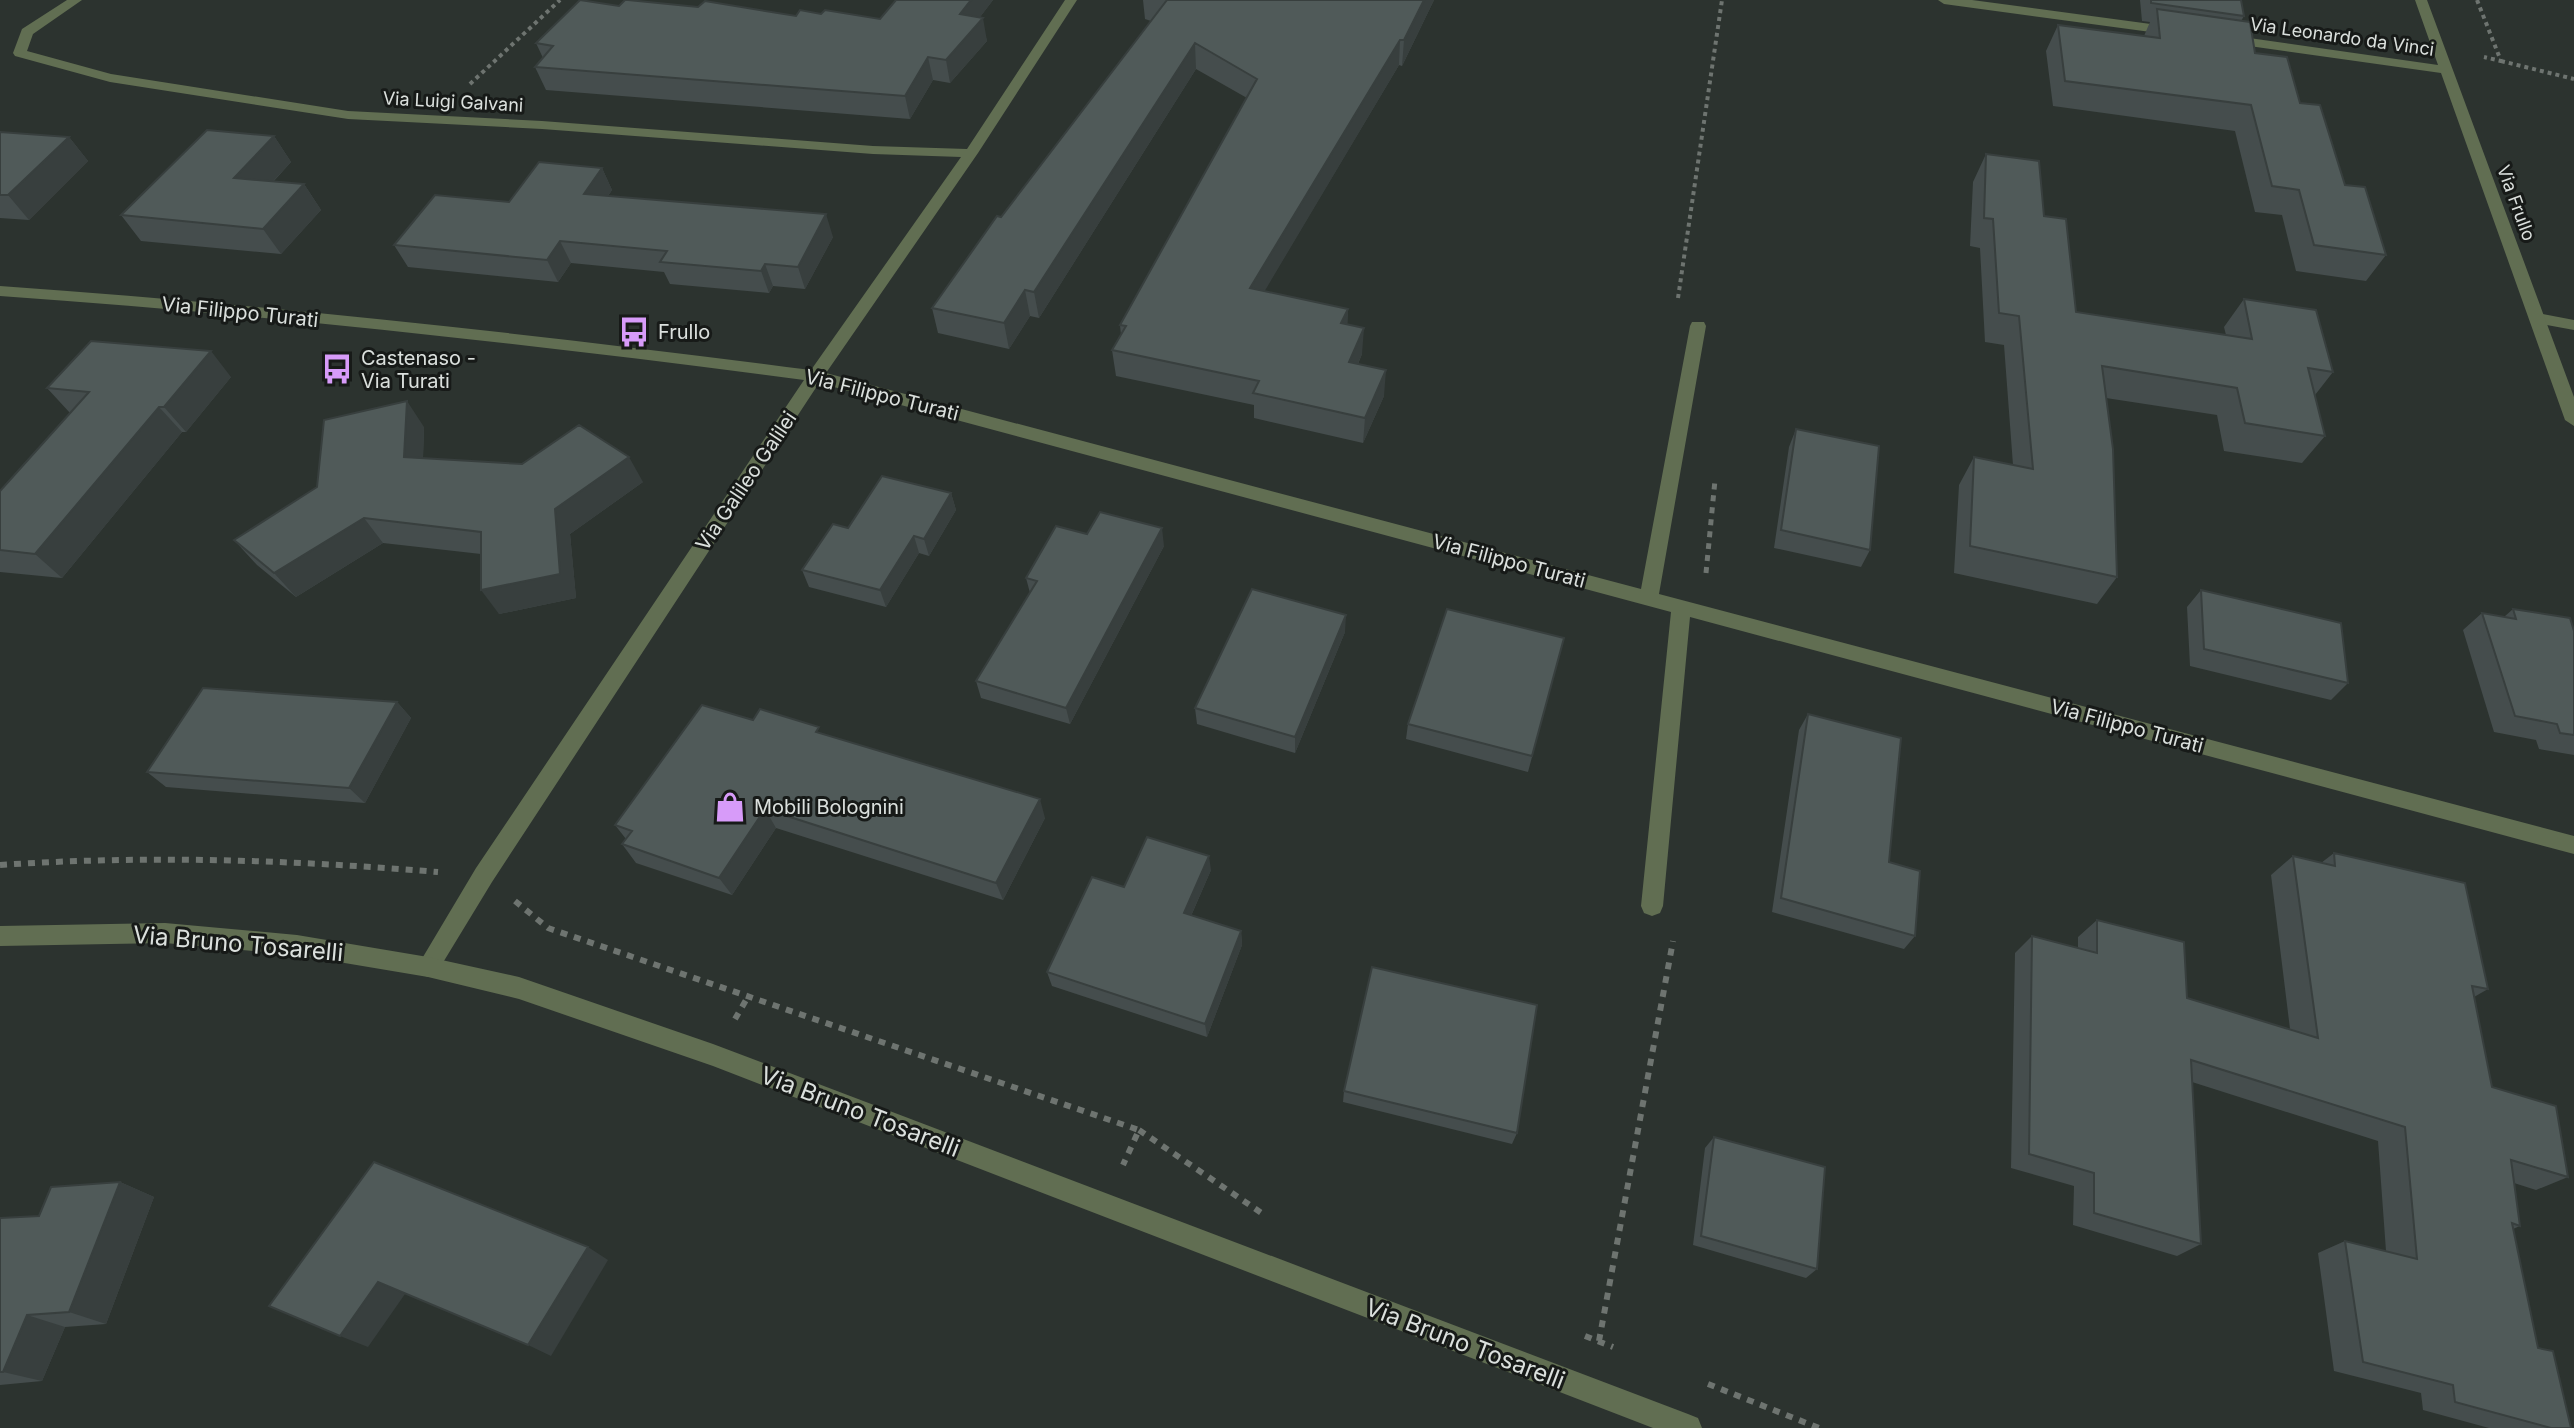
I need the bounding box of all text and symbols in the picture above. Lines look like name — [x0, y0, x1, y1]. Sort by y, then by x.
street label: Via Leonardo da Vinci — [2249, 13, 2436, 60]
street label: Via Luigi Galvani — [382, 87, 524, 116]
street label: Via Frullo — [2493, 162, 2540, 244]
street label: Via Filippo Turati — [160, 292, 320, 332]
bus stop icon: Frullo — [617, 315, 651, 349]
place label: Frullo — [658, 320, 710, 344]
place label: Castenaso - Via Turati — [361, 346, 476, 393]
bus stop icon: Castenaso - Via Turati — [320, 352, 354, 386]
street label: Via Filippo Turati — [803, 364, 961, 426]
street label: Via Galileo Galilei — [691, 407, 801, 555]
street label: Via Filippo Turati — [1430, 529, 1588, 593]
street label: Via Filippo Turati — [2048, 694, 2206, 758]
shop icon: Mobili Bolognini — [713, 790, 747, 824]
place label: Mobili Bolognini — [754, 795, 904, 819]
street label: Via Bruno Tosarelli — [132, 920, 344, 967]
street label: Via Bruno Tosarelli — [756, 1060, 964, 1163]
street label: Via Bruno Tosarelli — [1361, 1292, 1569, 1395]

